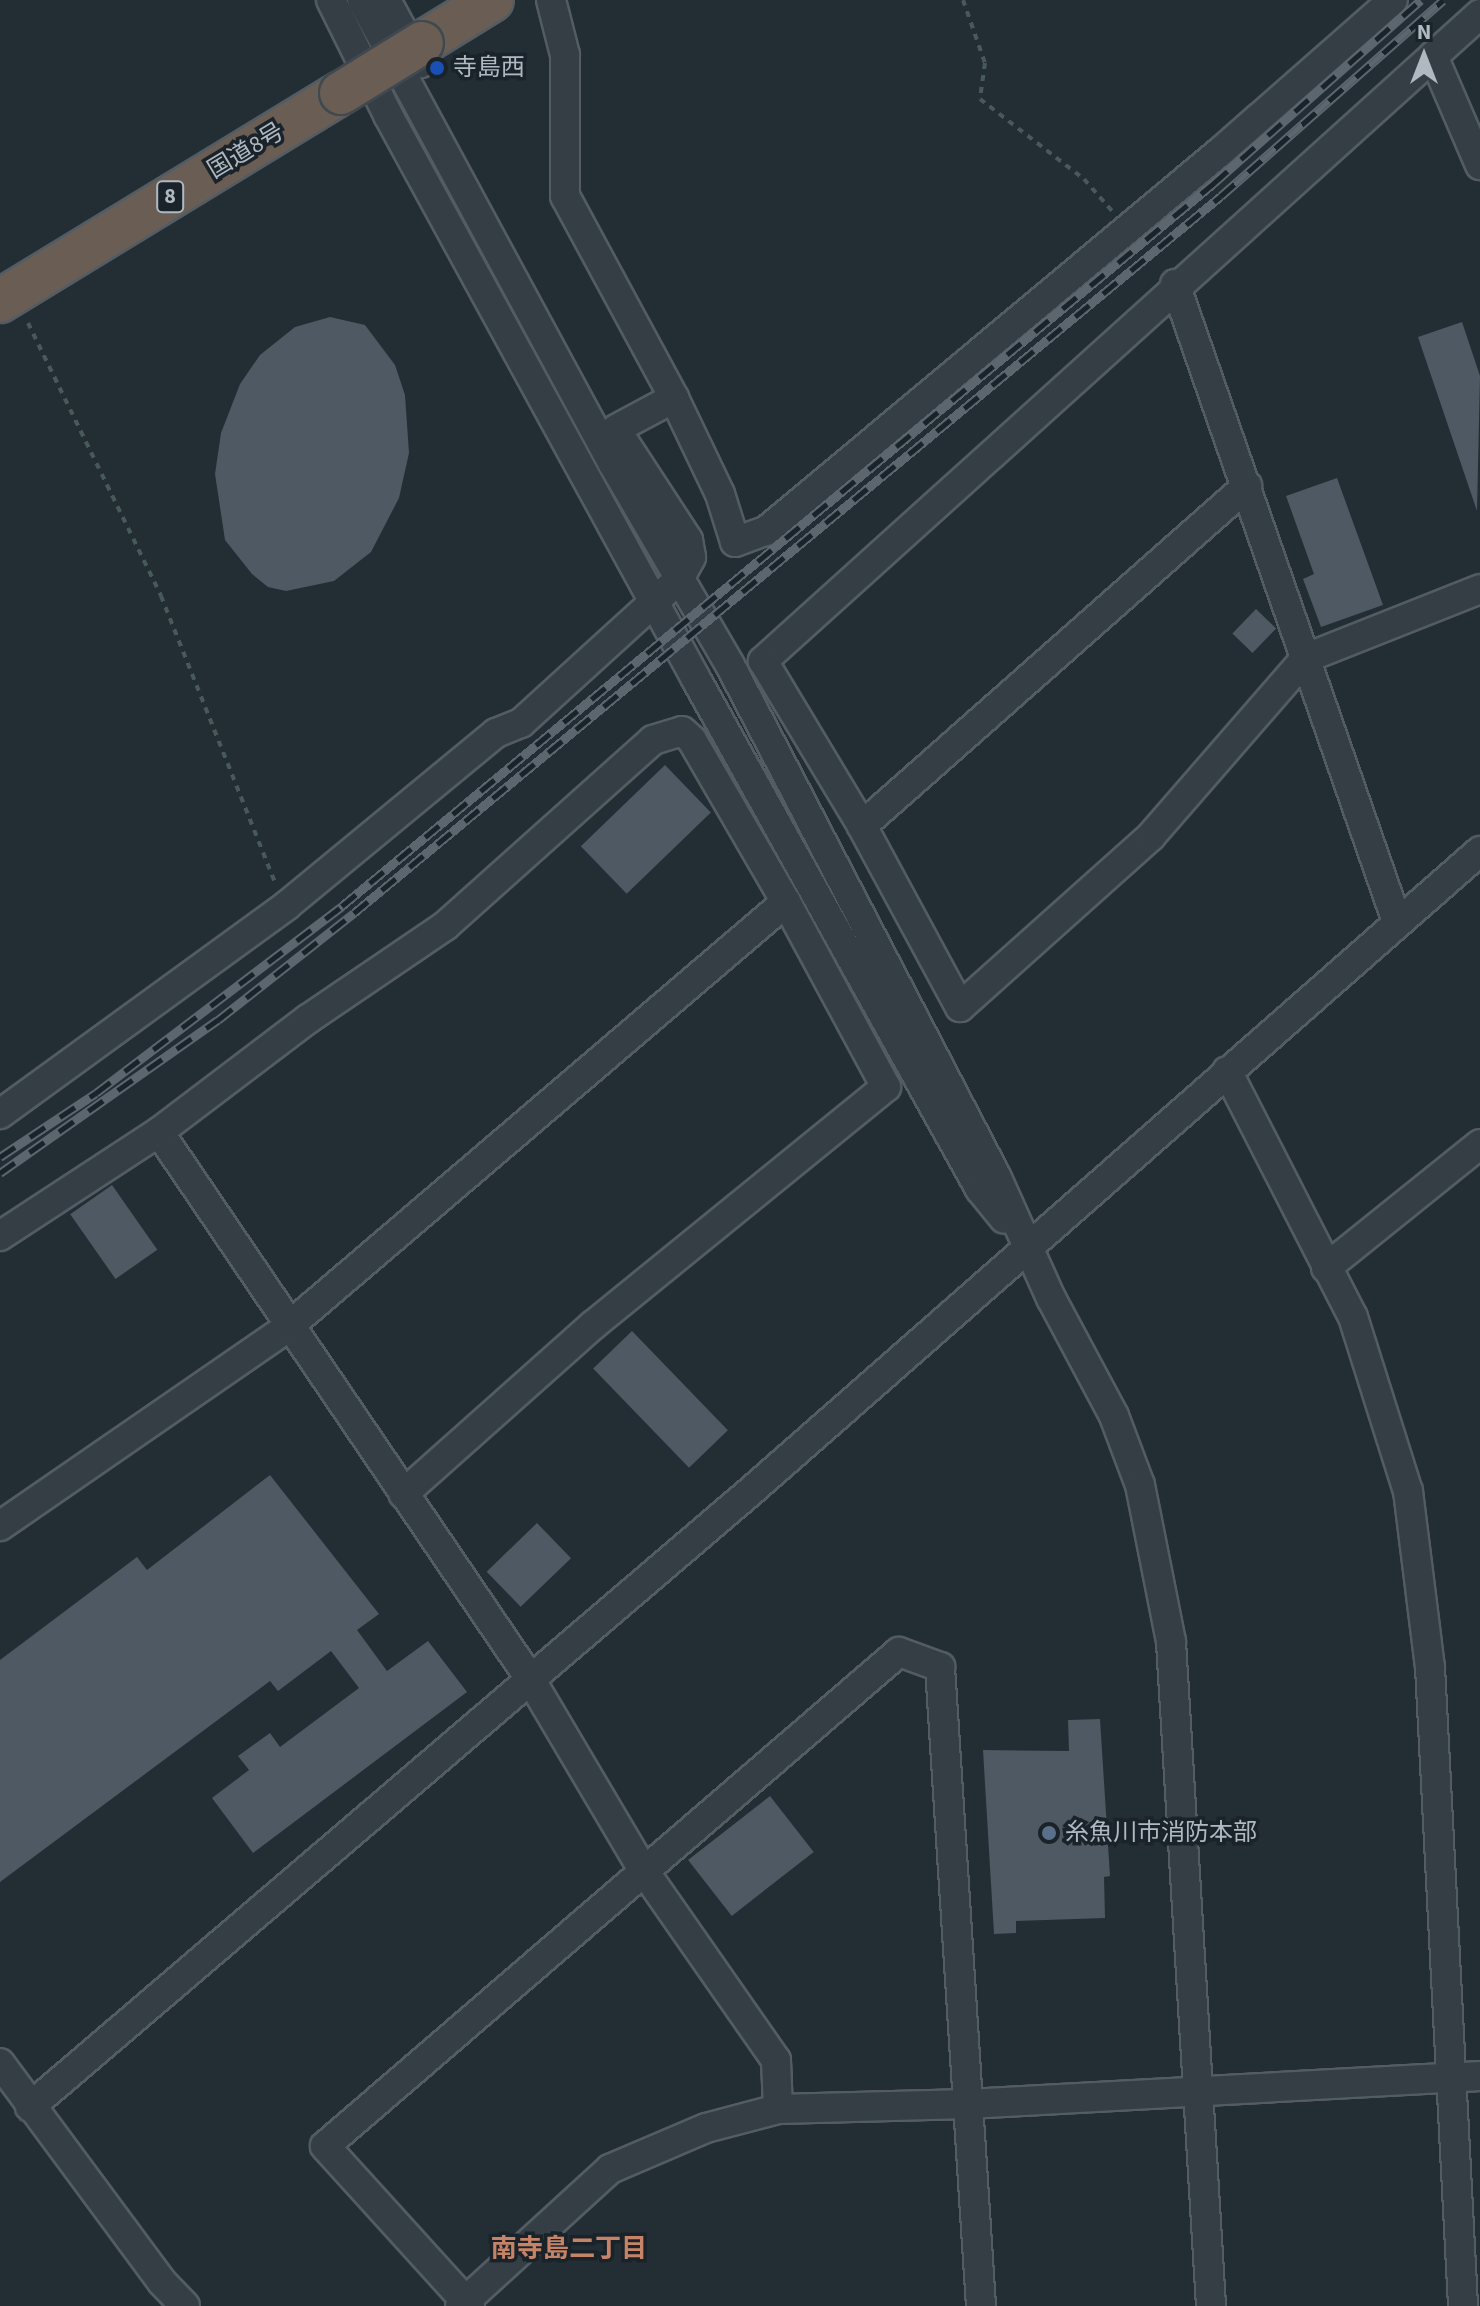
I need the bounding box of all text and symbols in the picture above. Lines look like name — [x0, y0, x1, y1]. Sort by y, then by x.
north arrow — [1384, 16, 1464, 96]
text: N — [1417, 16, 1431, 48]
place label: 寺島西 — [453, 54, 525, 82]
marker: 寺島西 — [428, 59, 446, 77]
street label: 国道8号 — [203, 117, 289, 185]
road number: 8 — [156, 179, 184, 215]
place label: 糸魚川市消防本部 — [1065, 1819, 1257, 1847]
marker: 糸魚川市消防本部 — [1040, 1824, 1058, 1842]
district label: 南寺島二丁目 — [491, 2233, 647, 2265]

